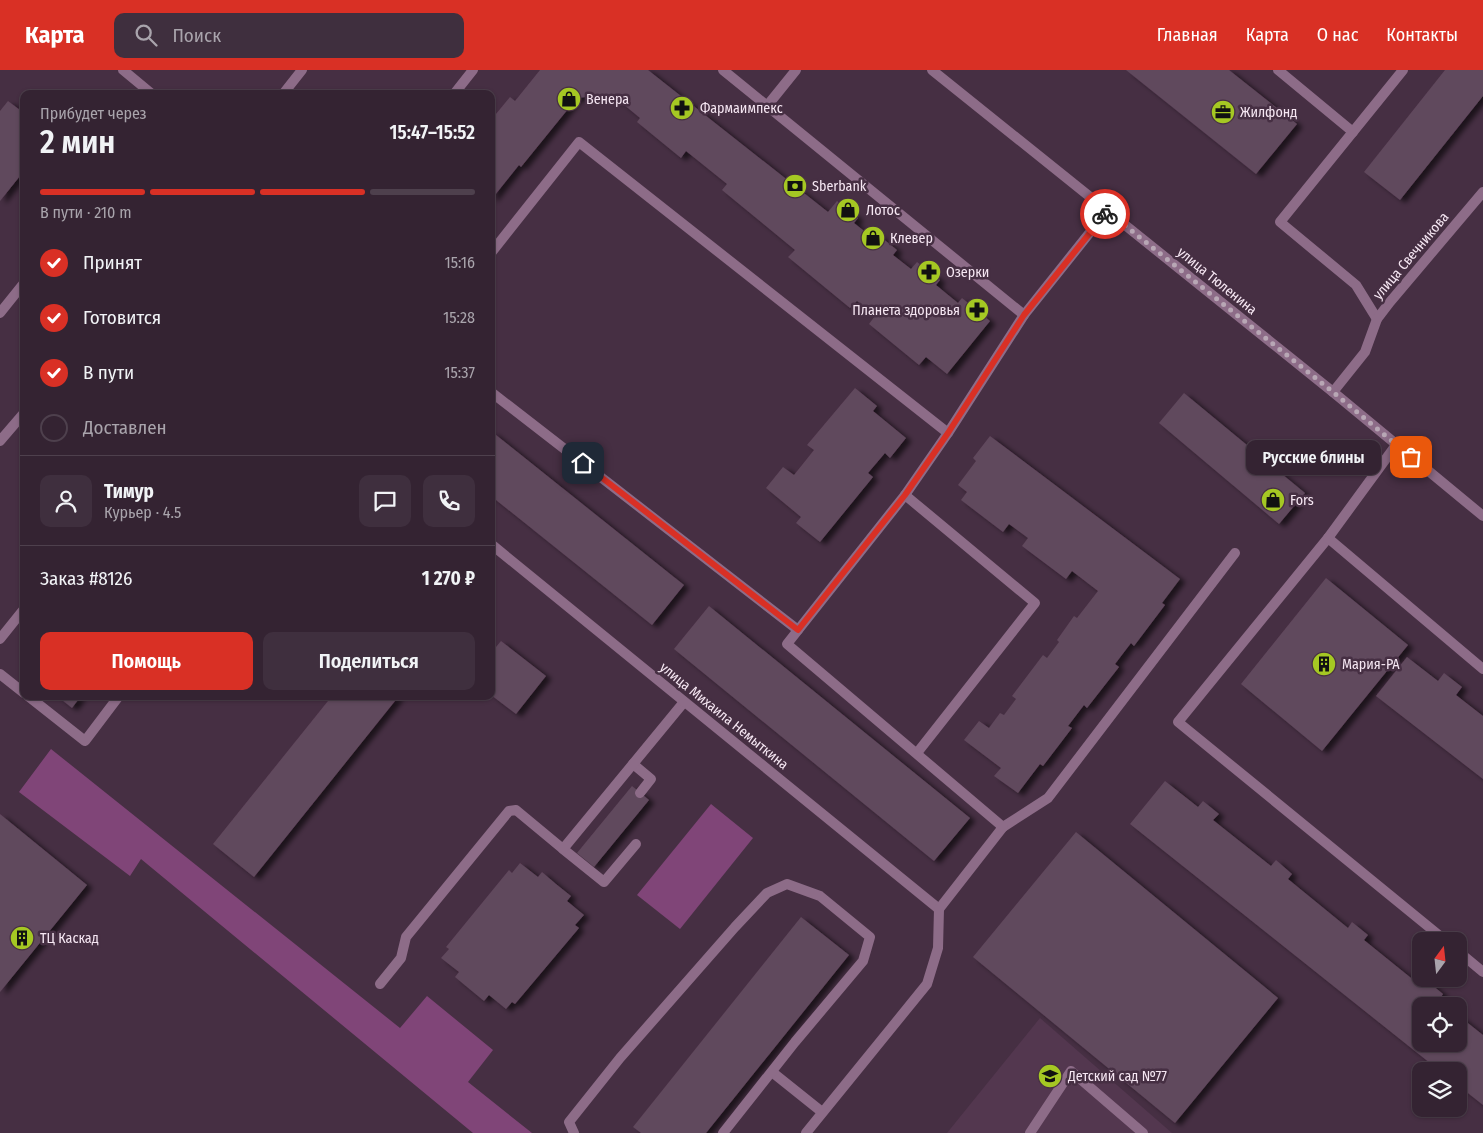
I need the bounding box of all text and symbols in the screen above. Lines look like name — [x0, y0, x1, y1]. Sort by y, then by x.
search box — [114, 13, 464, 58]
text: Карта — [25, 21, 84, 49]
icon: search — [132, 21, 160, 49]
text: Поиск — [172, 24, 221, 47]
text: Главная — [1157, 24, 1218, 46]
text: Карта — [1246, 24, 1289, 46]
text: О нас — [1317, 24, 1358, 46]
text: Контакты — [1386, 24, 1458, 46]
shop icon: Венера — [556, 86, 582, 112]
place label: Венера — [586, 91, 629, 108]
pharmacy icon: Фармаимпекс — [669, 95, 695, 121]
office icon: Жилфонд — [1210, 99, 1236, 125]
place label: Фармаимпекс — [700, 100, 783, 117]
text: Прибудет через — [40, 104, 147, 123]
place label: Жилфонд — [1240, 104, 1297, 121]
text: 15:47–15:52 — [390, 121, 475, 144]
text: 2 мин — [40, 123, 115, 161]
bank icon: Sberbank — [782, 173, 808, 199]
place label: Sberbank — [812, 178, 867, 195]
courier — [1080, 189, 1130, 239]
shop icon: Лотос — [835, 197, 861, 223]
icon: bike — [1091, 200, 1119, 228]
place label: Лотос — [866, 202, 900, 219]
text: В пути · 210 m — [40, 203, 131, 222]
street label: улица Свечникова — [1370, 209, 1453, 303]
shop icon: Клевер — [860, 225, 886, 251]
place label: Клевер — [890, 230, 933, 247]
street label: улица Тюленина — [1174, 244, 1260, 318]
icon: check — [40, 249, 68, 277]
text: Принят — [83, 251, 142, 274]
text: 15:16 — [445, 253, 475, 272]
pharmacy icon: Озерки — [916, 259, 942, 285]
place label: Озерки — [946, 264, 989, 281]
pharmacy icon: Планета здоровья — [964, 297, 990, 323]
place label: Планета здоровья — [852, 302, 960, 319]
icon: check — [40, 304, 68, 332]
text: Готовится — [83, 306, 161, 329]
text: 15:28 — [443, 308, 475, 327]
icon: check — [40, 359, 68, 387]
text: В пути — [83, 361, 134, 384]
text: 15:37 — [444, 363, 475, 382]
text: Доставлен — [83, 416, 167, 439]
pin — [1390, 436, 1432, 478]
callout: Русские блины — [1246, 440, 1381, 474]
pin — [562, 442, 604, 484]
icon: bag — [1397, 443, 1425, 471]
text: Русские блины — [1262, 448, 1365, 467]
icon: home — [569, 449, 597, 477]
button: person — [40, 475, 92, 527]
button: chat — [359, 475, 411, 527]
button: phone — [423, 475, 475, 527]
text: Тимур — [104, 480, 154, 503]
shop icon: Fors — [1260, 487, 1286, 513]
place label: Fors — [1290, 492, 1314, 509]
text: Курьер · 4.5 — [104, 503, 181, 522]
text: Заказ #8126 — [40, 567, 132, 590]
text: 1 270 ₽ — [422, 567, 475, 590]
button: Помощь — [40, 632, 253, 690]
button: Поделиться — [263, 632, 475, 690]
building icon: Мария-РА — [1311, 651, 1337, 677]
place label: Мария-РА — [1342, 656, 1400, 673]
street label: улица Михаила Немыткина — [656, 659, 792, 773]
building icon: ТЦ Каскад — [9, 925, 35, 951]
place label: ТЦ Каскад — [40, 930, 99, 947]
north arrow — [1412, 932, 1468, 988]
map controls — [1412, 932, 1467, 1117]
button: locate — [1412, 997, 1467, 1052]
button: layers — [1412, 1062, 1467, 1117]
school or university icon: Детский сад №77 — [1037, 1063, 1063, 1089]
place label: Детский сад №77 — [1067, 1068, 1167, 1085]

